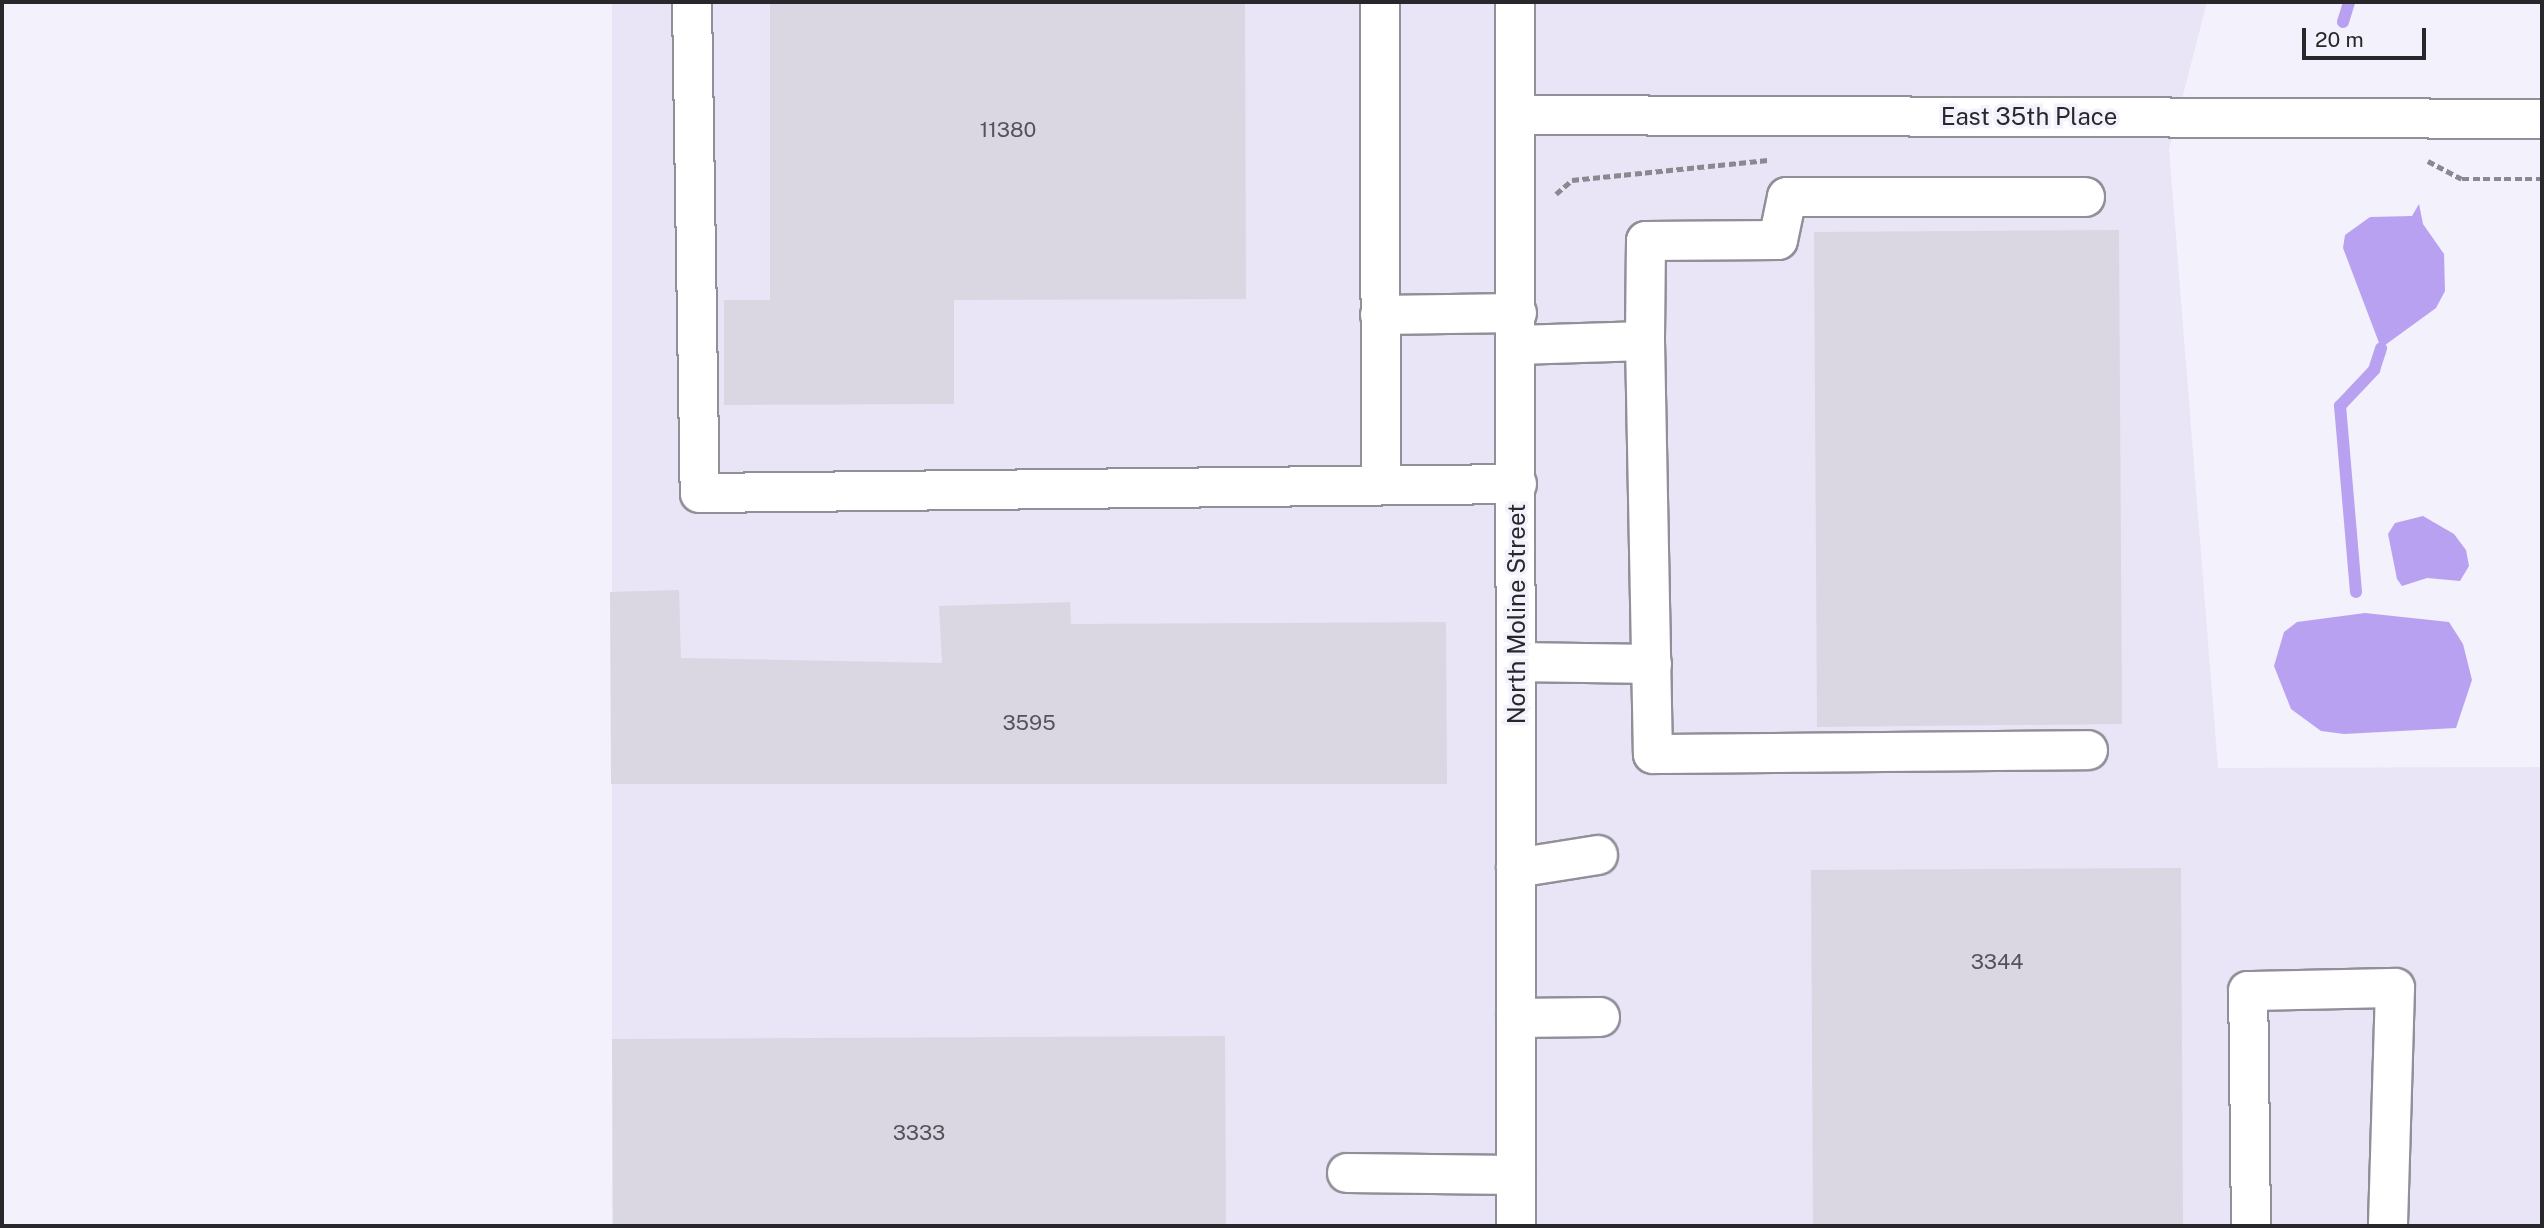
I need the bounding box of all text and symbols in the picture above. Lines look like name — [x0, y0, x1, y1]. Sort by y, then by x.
scale bar — [2306, 14, 2430, 58]
text: 20 m — [2315, 27, 2364, 52]
street label: East 35th Place — [1941, 103, 2117, 131]
house number: 11380 — [980, 117, 1036, 143]
street label: North Moline Street — [1503, 504, 1531, 724]
house number: 3595 — [1002, 710, 1056, 736]
house number: 3344 — [1971, 949, 2023, 975]
house number: 3333 — [893, 1120, 945, 1146]

